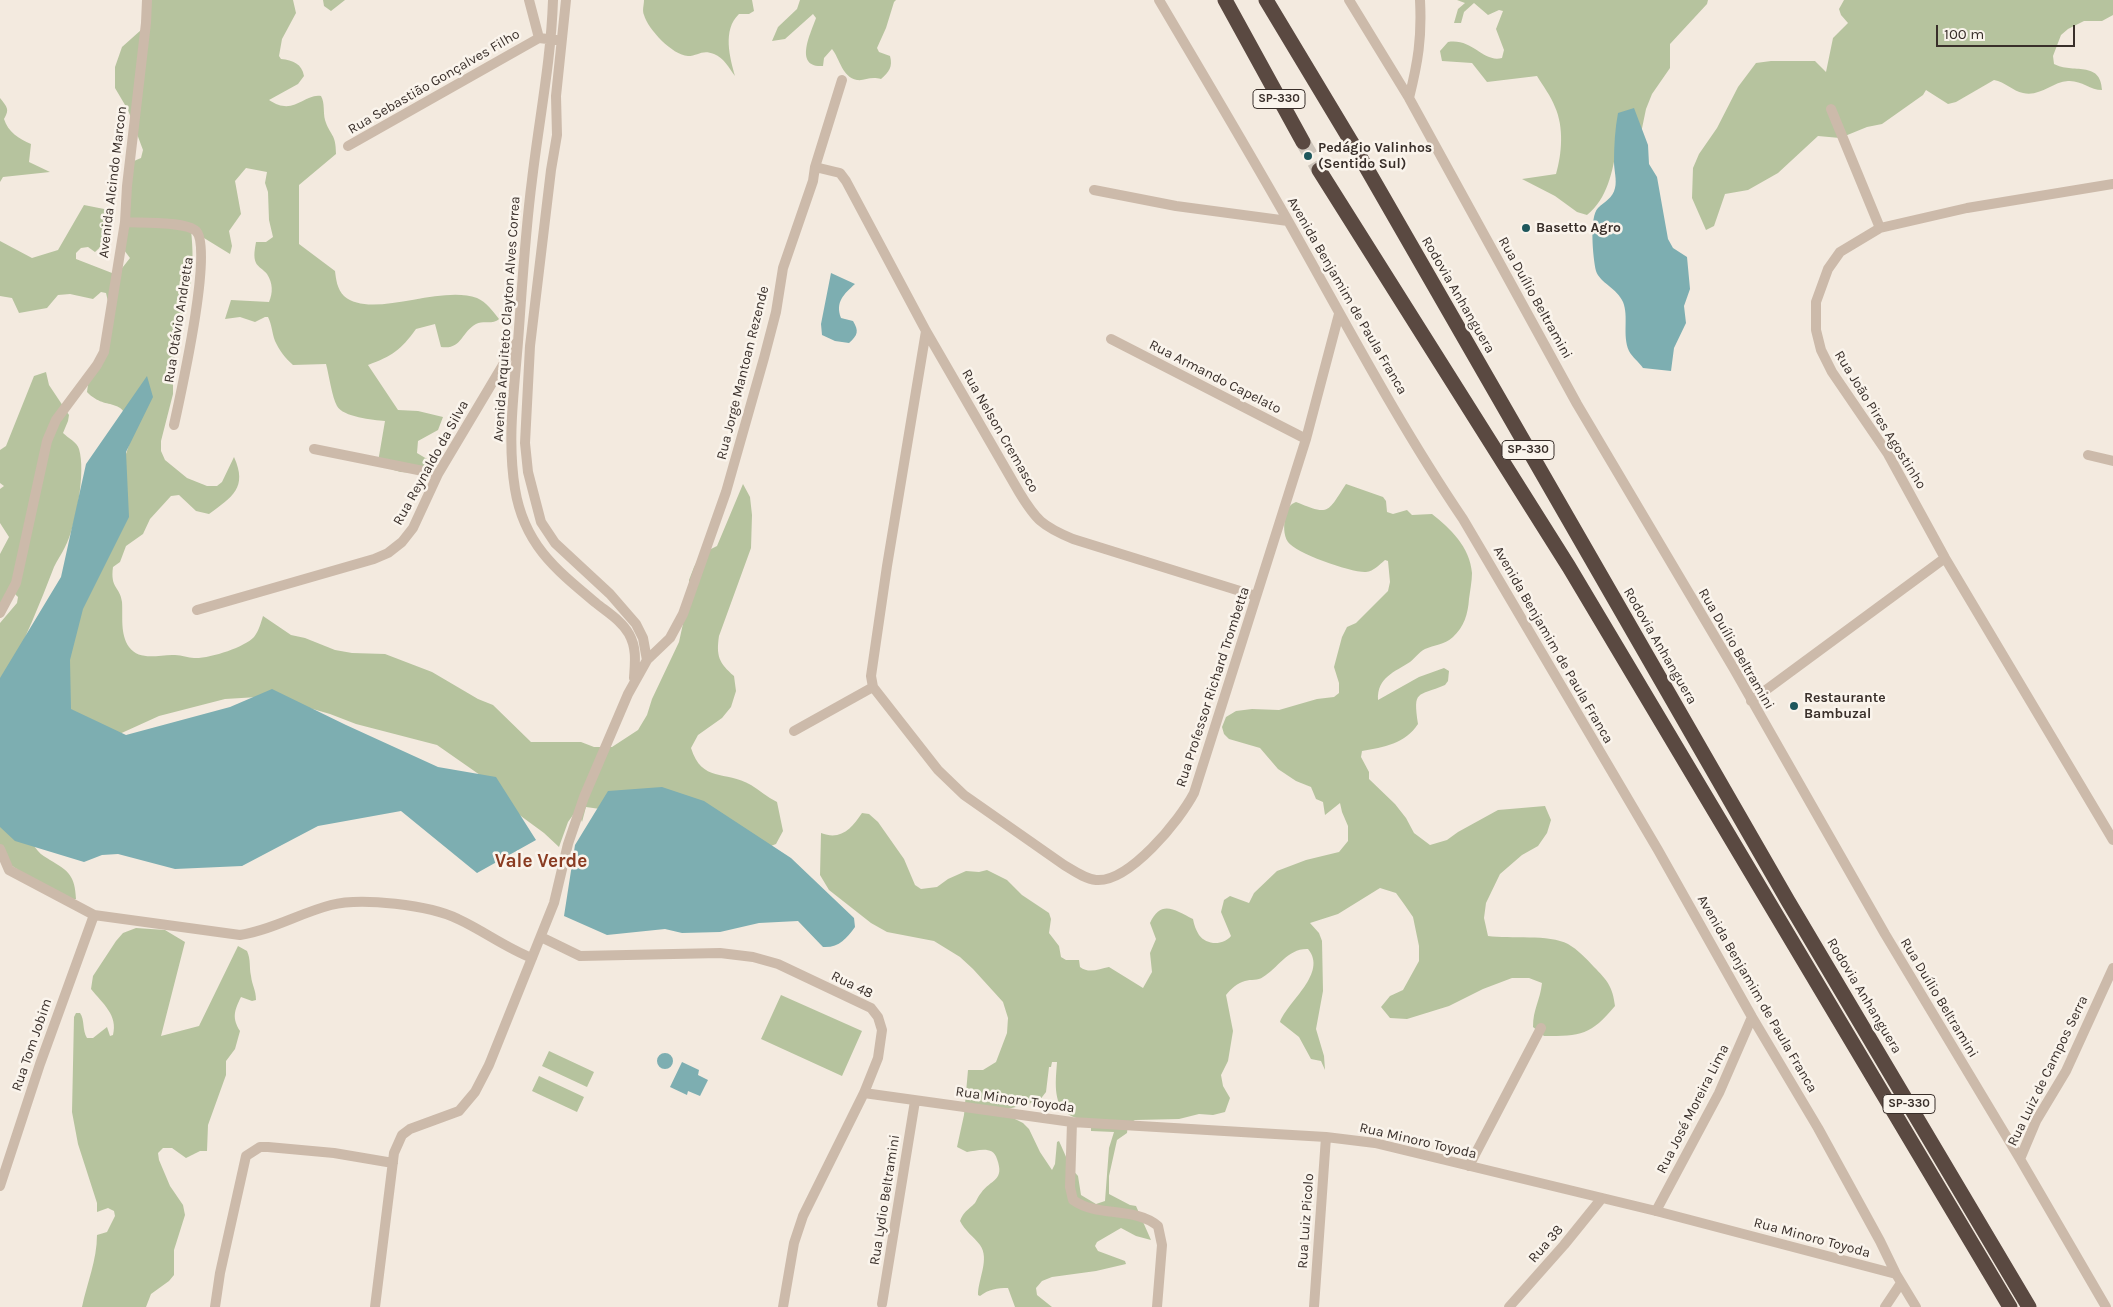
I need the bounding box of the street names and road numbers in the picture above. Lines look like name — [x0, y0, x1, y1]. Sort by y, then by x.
street label: Rua Sebastião Gonçalves Filho — [345, 26, 523, 138]
road number: SP-330 — [1253, 90, 1305, 108]
street label: Avenida Alcindo Marcon — [95, 105, 131, 259]
street label: Avenida Benjamim de Paula Franca — [1283, 194, 1411, 398]
street label: Avenida Arquiteto Clayton Alves Correa — [490, 196, 524, 442]
street label: Rodovia Anhanguera — [1418, 234, 1498, 356]
street label: Rua Duílio Beltramini — [1494, 234, 1576, 362]
street label: Rua Otávio Andretta — [161, 256, 197, 384]
street label: Rua Jorge Mantoan Rezende — [713, 284, 773, 462]
street label: Rua Armando Capelato — [1146, 336, 1284, 418]
street label: Rua João Pires Agostinho — [1831, 348, 1929, 492]
street label: Rua Nelson Cremasco — [958, 366, 1042, 496]
street label: Rua Reynaldo da Silva — [390, 398, 472, 528]
road number: SP-330 — [1502, 440, 1554, 460]
street label: Avenida Benjamim de Paula Franca — [1489, 543, 1617, 747]
street label: Rua Professor Richard Trombetta — [1173, 585, 1253, 789]
street label: Rodovia Anhanguera — [1620, 585, 1700, 707]
street label: Rua Duílio Beltramini — [1695, 586, 1777, 712]
street label: Avenida Benjamim de Paula Franca — [1693, 892, 1821, 1096]
street label: Rodovia Anhanguera — [1823, 935, 1905, 1057]
street label: Rua Duílio Beltramini — [1897, 935, 1981, 1061]
street label: Rua 48 — [828, 968, 876, 1002]
street label: Rua Luiz de Campos Serra — [2004, 993, 2092, 1149]
street label: Rua Tom Jobim — [8, 996, 56, 1094]
street label: Rua José Moreira Lima — [1653, 1042, 1733, 1176]
street label: Rua Minoro Toyoda — [954, 1083, 1076, 1117]
road number: SP-330 — [1883, 1094, 1935, 1114]
street label: Rua Minoro Toyoda — [1358, 1119, 1478, 1163]
street label: Rua Lydio Beltramini — [866, 1134, 904, 1266]
street label: Rua Luiz Picolo — [1294, 1173, 1318, 1269]
street label: Rua Minoro Toyoda — [1752, 1214, 1872, 1262]
street label: Rua 38 — [1525, 1222, 1567, 1266]

